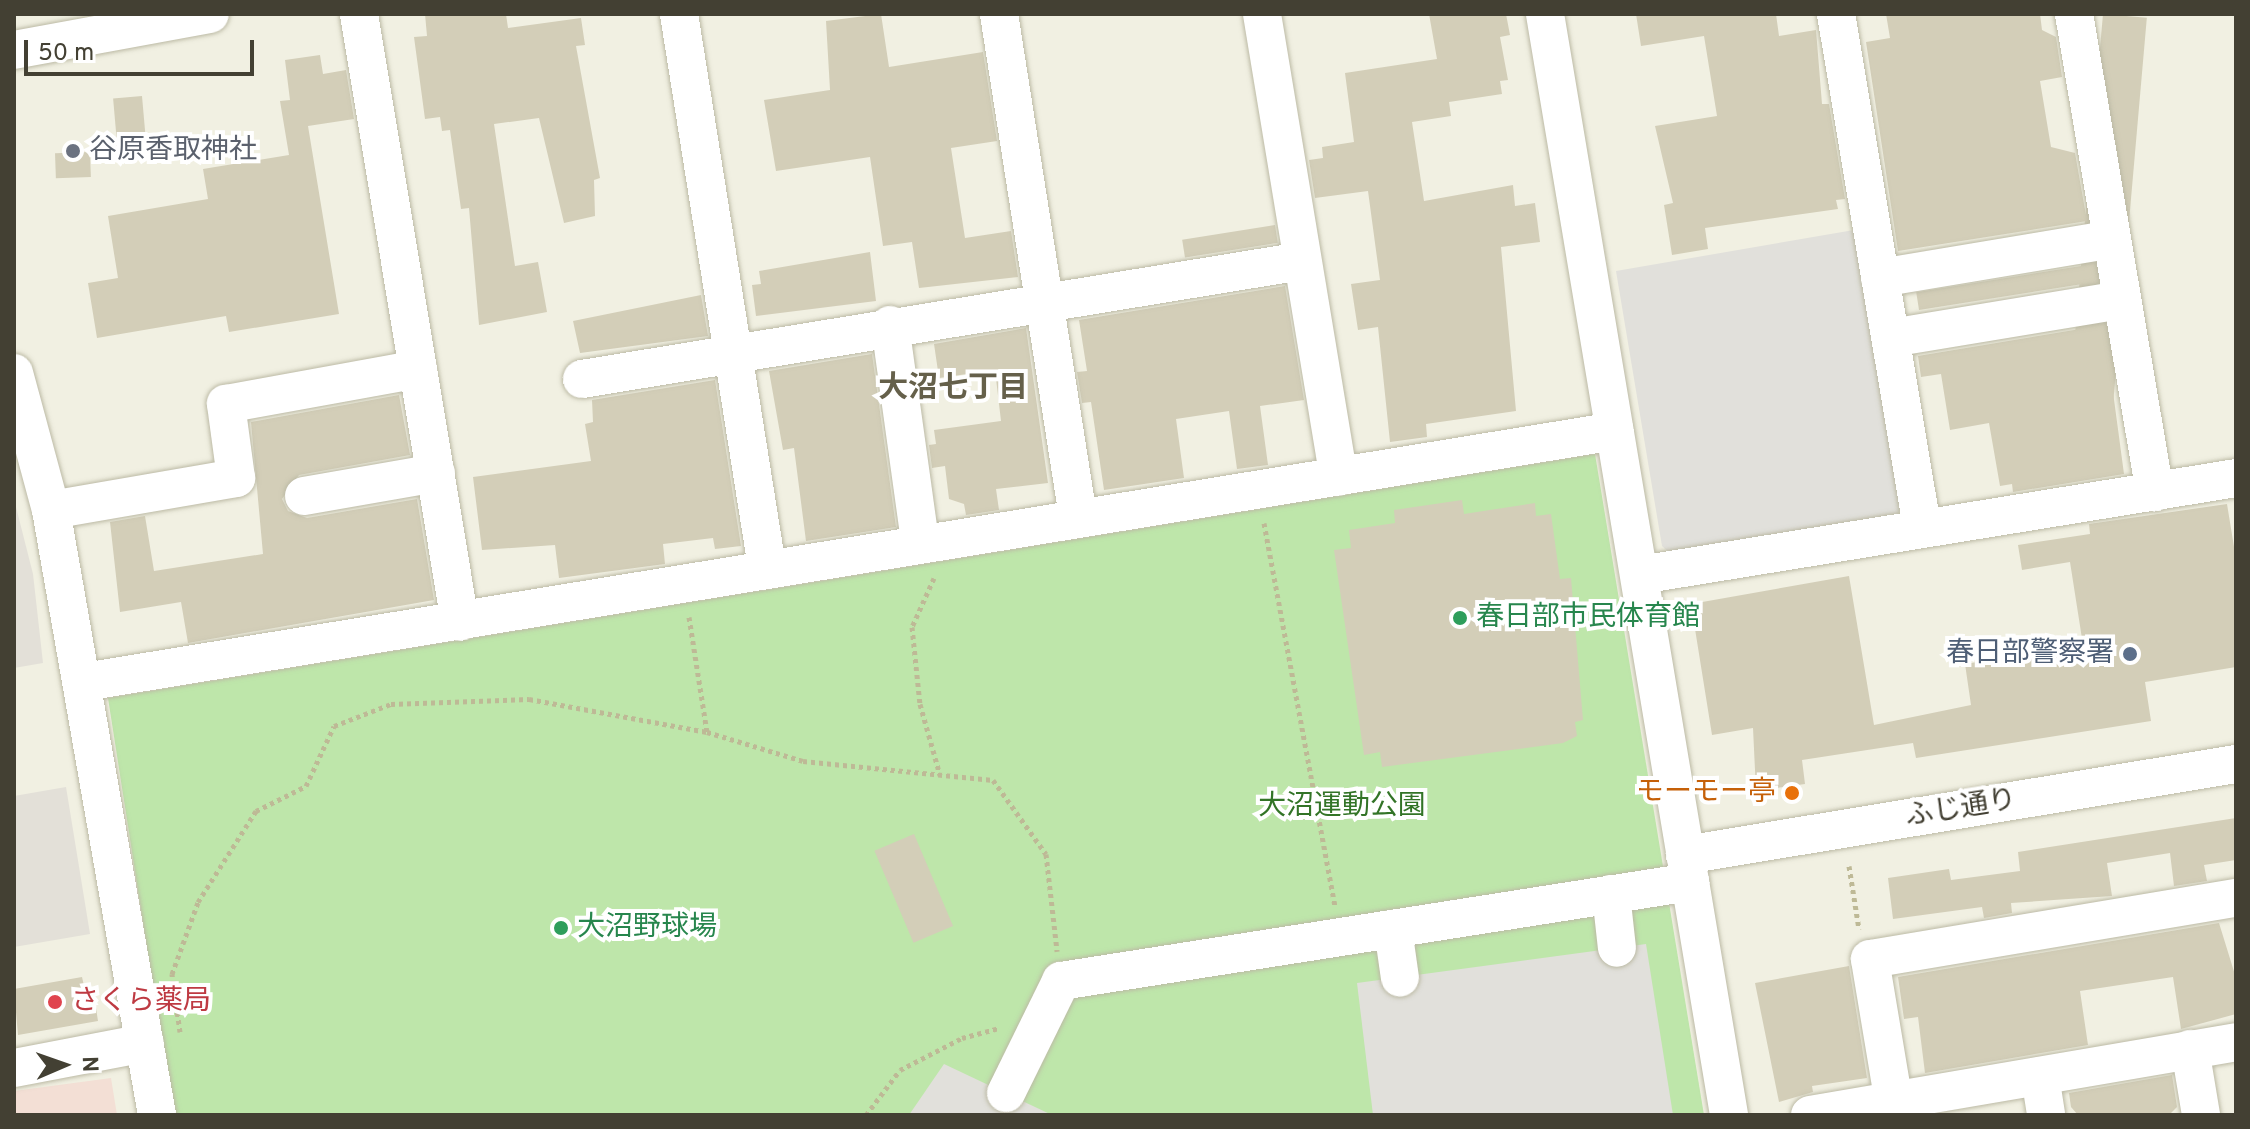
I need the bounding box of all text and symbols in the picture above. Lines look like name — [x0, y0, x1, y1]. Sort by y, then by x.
scale bar — [28, 24, 258, 74]
text: 50 m — [38, 39, 94, 69]
place label: 谷原香取神社 — [89, 134, 257, 168]
marker: 谷原香取神社 — [64, 142, 82, 160]
district label: 大沼七丁目 — [878, 372, 1028, 408]
place label: 春日部市民体育館 — [1476, 601, 1700, 635]
marker: 春日部市民体育館 — [1451, 609, 1469, 627]
place label: 春日部警察署 — [1946, 637, 2114, 671]
marker: 春日部警察署 — [2121, 645, 2139, 663]
place label: モーモー亭 — [1636, 776, 1776, 810]
marker: モーモー亭 — [1783, 784, 1801, 802]
street label: ふじ通り — [1903, 784, 2019, 834]
park label: 大沼運動公園 — [1258, 790, 1426, 824]
place label: 大沼野球場 — [577, 911, 717, 945]
marker: 大沼野球場 — [552, 919, 570, 937]
place label: さくら薬局 — [71, 985, 211, 1019]
marker: さくら薬局 — [46, 993, 64, 1011]
north arrow — [24, 1025, 104, 1105]
text: N — [75, 1056, 102, 1073]

